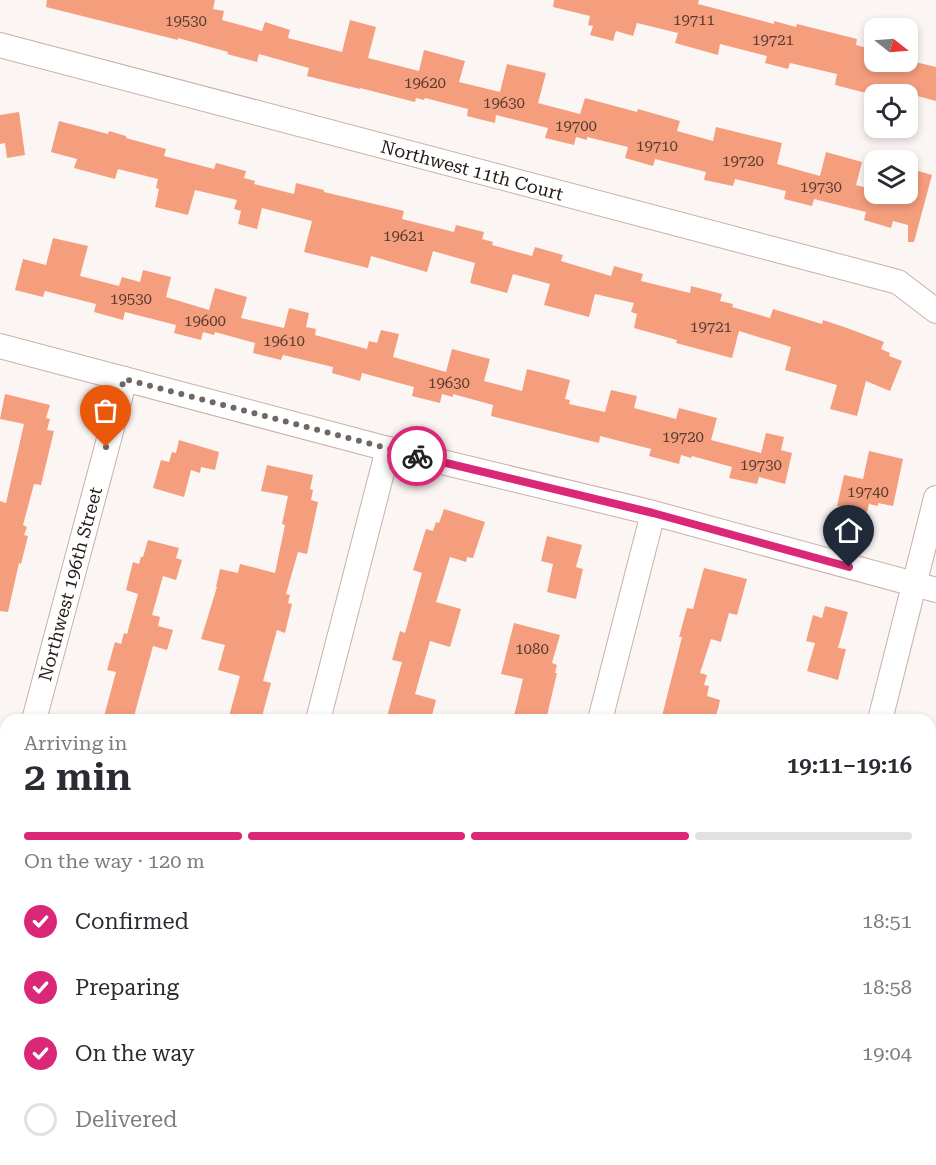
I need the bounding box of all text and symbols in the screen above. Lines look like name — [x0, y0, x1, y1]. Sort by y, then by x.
house number: 19711 — [673, 11, 715, 29]
house number: 19530 — [165, 12, 207, 30]
north arrow — [864, 18, 918, 72]
map controls — [864, 18, 918, 204]
house number: 19721 — [752, 31, 794, 49]
house number: 19620 — [404, 74, 446, 92]
button: locate — [864, 84, 918, 138]
house number: 19630 — [483, 94, 525, 112]
house number: 19700 — [555, 117, 597, 135]
street label: Northwest 11th Court — [378, 136, 566, 205]
house number: 19710 — [636, 137, 678, 155]
button: layers — [864, 150, 918, 204]
house number: 19720 — [722, 152, 764, 170]
house number: 19730 — [800, 178, 842, 196]
house number: 19621 — [383, 227, 425, 245]
house number: 19530 — [110, 290, 152, 308]
house number: 19600 — [184, 312, 226, 330]
house number: 19721 — [690, 318, 732, 336]
house number: 19610 — [263, 332, 305, 350]
house number: 19630 — [428, 374, 470, 392]
pin — [80, 385, 131, 447]
icon: bag — [89, 394, 122, 427]
courier — [387, 426, 447, 486]
house number: 19720 — [662, 428, 704, 446]
icon: bike — [401, 440, 434, 473]
house number: 19730 — [740, 456, 782, 474]
house number: 19740 — [847, 483, 889, 501]
street label: Northwest 196th Street — [34, 484, 106, 683]
pin — [823, 505, 874, 567]
icon: home — [832, 514, 865, 547]
house number: 1080 — [515, 640, 549, 658]
text: Arriving in — [24, 731, 127, 755]
text: 19:11–19:16 — [787, 753, 912, 778]
text: 2 min — [24, 754, 131, 800]
text: On the way · 120 m — [24, 849, 205, 873]
icon: check — [24, 905, 57, 938]
text: Confirmed — [75, 909, 189, 934]
text: 18:51 — [862, 909, 912, 933]
icon: check — [24, 971, 57, 1004]
text: Preparing — [75, 975, 179, 1000]
text: 18:58 — [862, 975, 912, 999]
icon: check — [24, 1037, 57, 1070]
text: On the way — [75, 1041, 195, 1066]
text: 19:04 — [862, 1041, 912, 1065]
text: Delivered — [75, 1107, 177, 1132]

